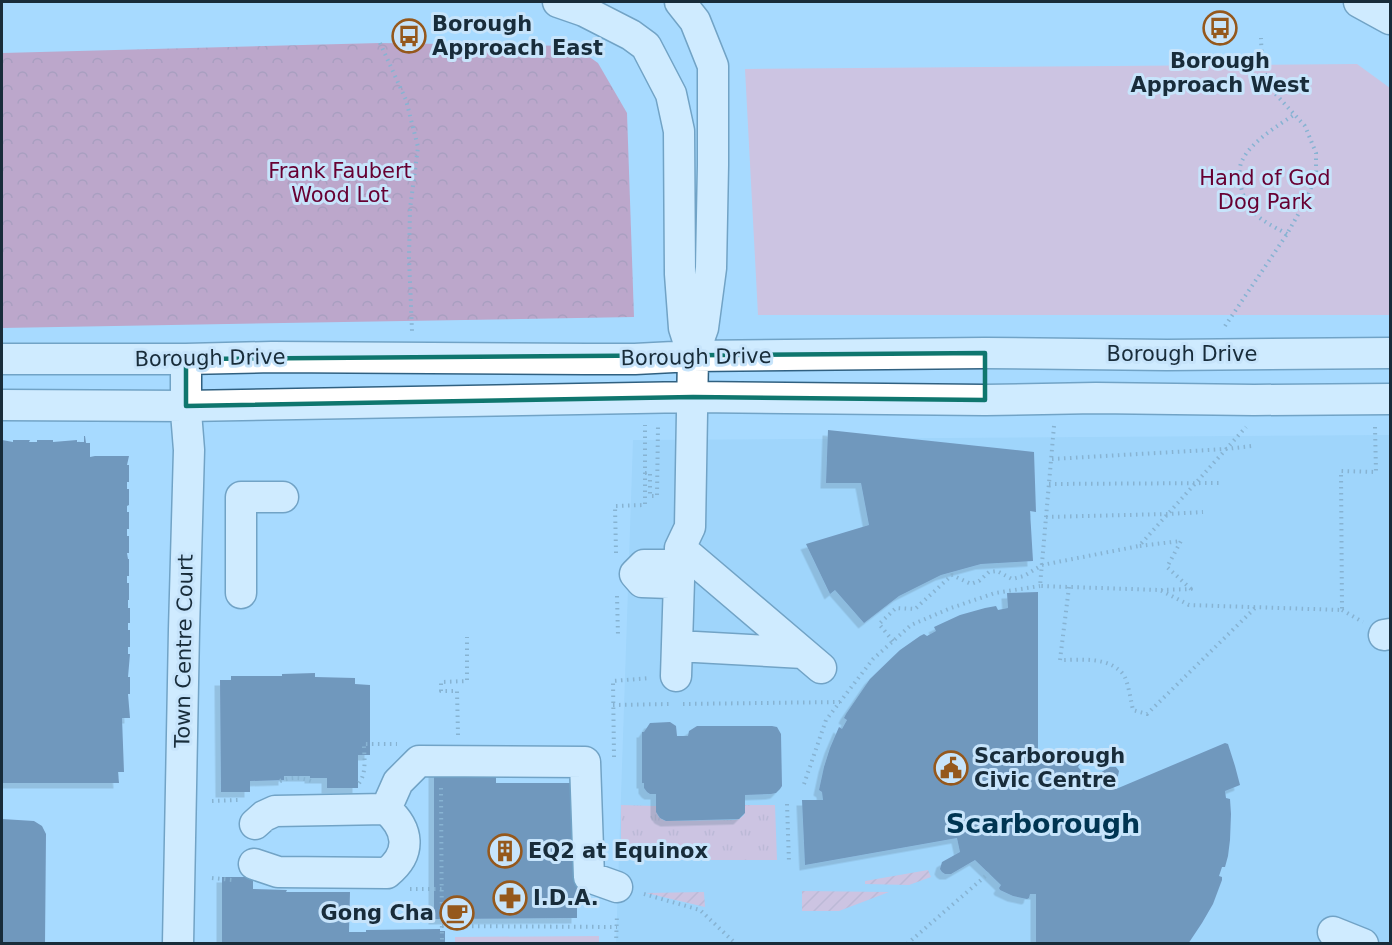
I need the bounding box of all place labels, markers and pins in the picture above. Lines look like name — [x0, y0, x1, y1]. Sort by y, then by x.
bus stop icon: Borough Approach West — [1202, 10, 1238, 46]
place label: Borough Approach East — [432, 12, 603, 60]
bus stop icon: Borough Approach East — [391, 18, 427, 54]
place label: Borough Approach West — [1130, 49, 1310, 97]
place label: Scarborough Civic Centre — [974, 744, 1125, 792]
public building icon: Scarborough Civic Centre — [933, 750, 969, 786]
building icon: EQ2 at Equinox — [487, 833, 523, 869]
place label: EQ2 at Equinox — [528, 839, 709, 863]
pharmacy icon: I.D.A. — [492, 880, 528, 916]
place label: I.D.A. — [533, 886, 599, 910]
cafe icon: Gong Cha — [439, 895, 475, 931]
place label: Gong Cha — [321, 901, 434, 925]

